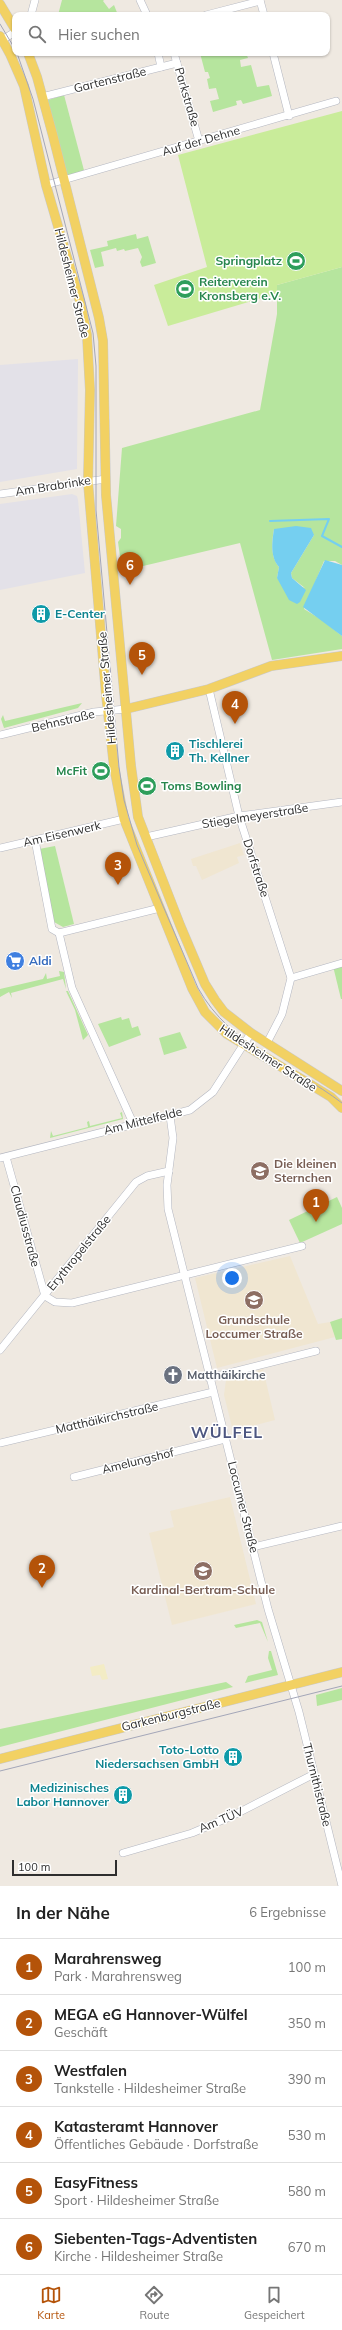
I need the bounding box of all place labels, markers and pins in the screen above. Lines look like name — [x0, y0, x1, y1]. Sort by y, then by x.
sports icon: Springplatz — [285, 250, 307, 272]
place label: Springplatz — [215, 253, 282, 268]
place label: Reiterverein Kronsberg e.V. — [199, 274, 281, 303]
sports icon: Reiterverein Kronsberg e.V. — [174, 278, 196, 300]
pin: 6 — [117, 552, 143, 585]
building icon: E-Center — [30, 603, 52, 625]
place label: E-Center — [55, 606, 105, 621]
pin: 5 — [129, 642, 155, 675]
pin: 4 — [222, 691, 248, 724]
place label: Tischlerei Th. Kellner — [189, 736, 249, 765]
building icon: Tischlerei Th. Kellner — [164, 740, 186, 762]
sports icon: McFit — [90, 760, 112, 782]
place label: McFit — [56, 763, 87, 778]
sports icon: Toms Bowling — [136, 775, 158, 797]
place label: Toms Bowling — [161, 778, 242, 793]
pin: 3 — [105, 852, 131, 885]
supermarket icon: Aldi — [4, 950, 26, 972]
place label: Aldi — [29, 953, 52, 968]
place label: Die kleinen Sternchen — [274, 1156, 337, 1185]
school or university icon: Die kleinen Sternchen — [249, 1160, 271, 1182]
pin: 1 — [303, 1189, 329, 1222]
school or university icon: Grundschule Loccumer Straße — [243, 1289, 265, 1311]
place label: Grundschule Loccumer Straße — [205, 1312, 303, 1341]
church icon: Matthäikirche — [162, 1364, 184, 1386]
place label: Matthäikirche — [187, 1367, 266, 1382]
pin: 2 — [29, 1555, 55, 1588]
school or university icon: Kardinal-Bertram-Schule — [192, 1560, 214, 1582]
place label: Kardinal-Bertram-Schule — [131, 1582, 275, 1597]
place label: Toto-Lotto Niedersachsen GmbH — [95, 1742, 219, 1771]
building icon: Toto-Lotto Niedersachsen GmbH — [222, 1746, 244, 1768]
place label: Medizinisches Labor Hannover — [16, 1780, 109, 1809]
building icon: Medizinisches Labor Hannover — [112, 1784, 134, 1806]

